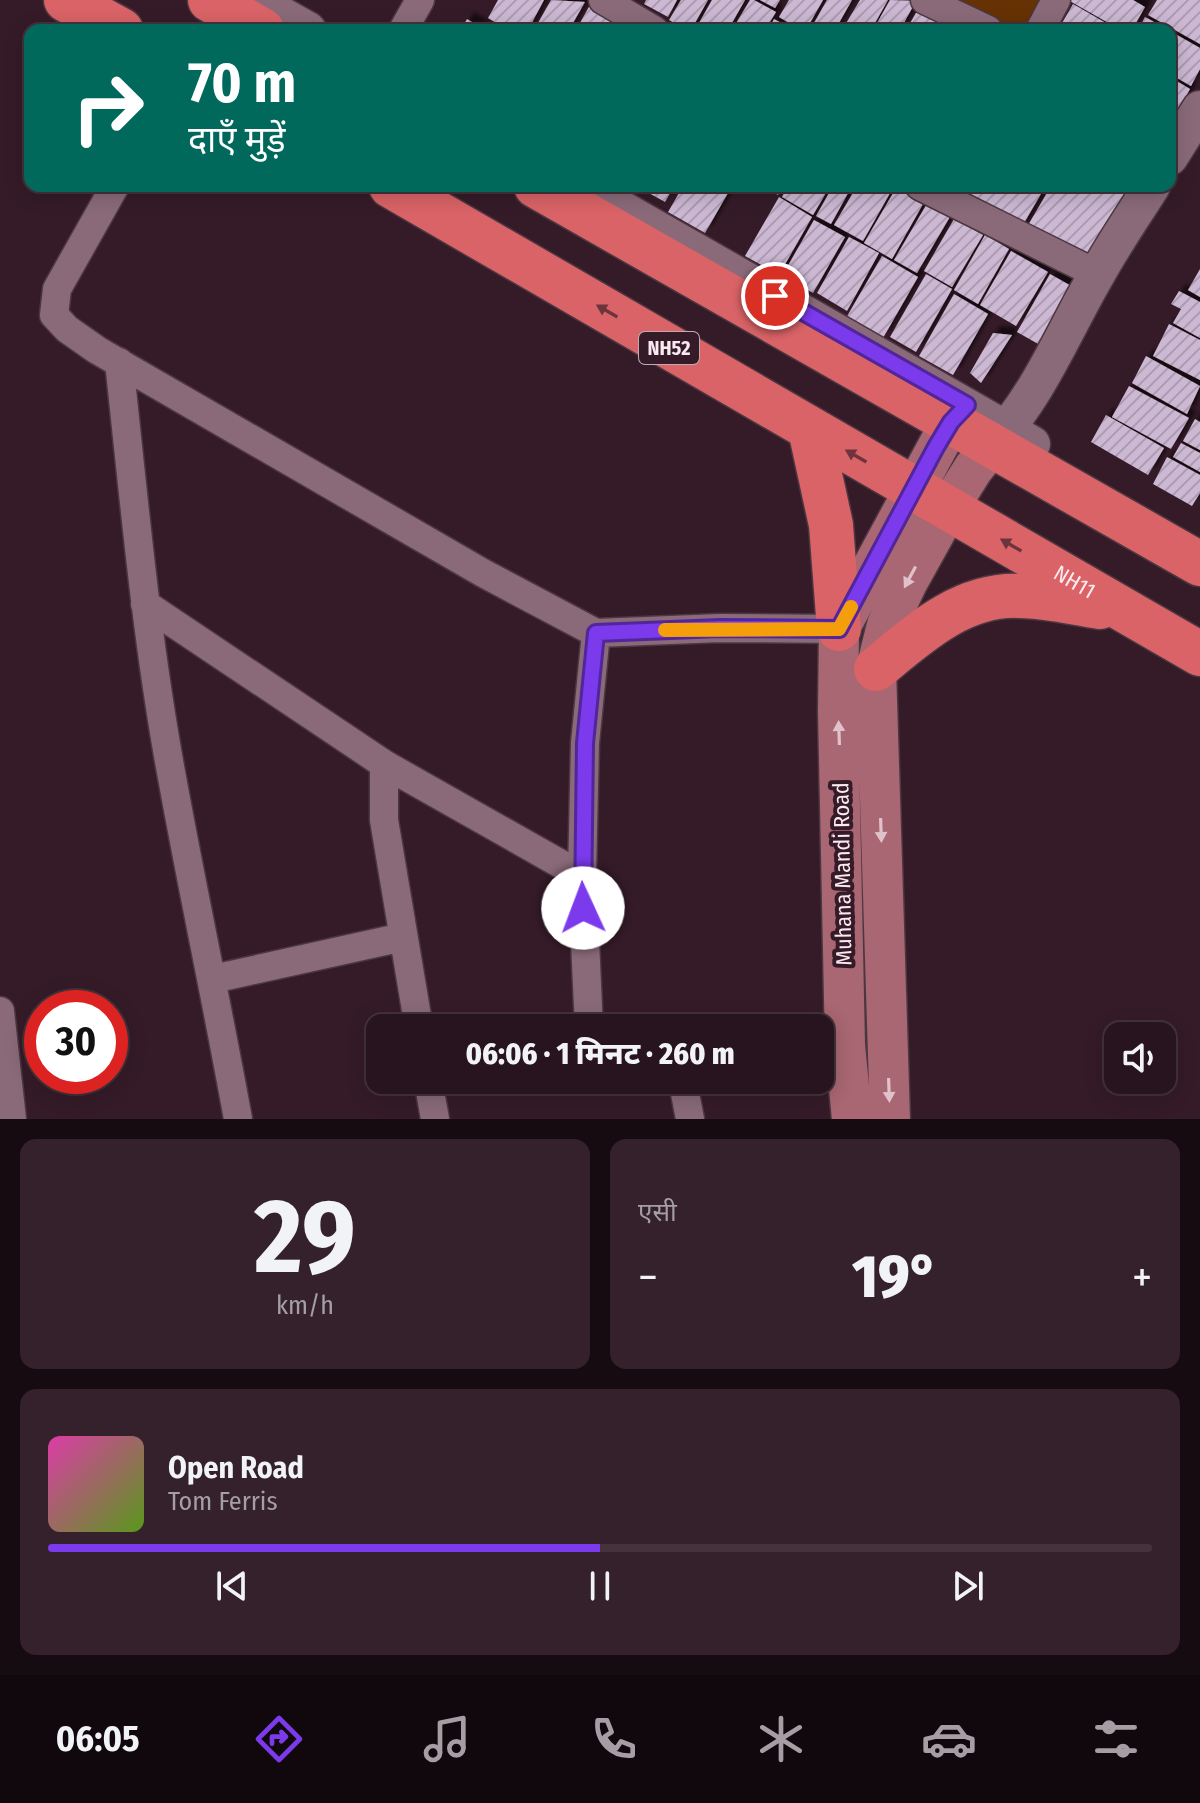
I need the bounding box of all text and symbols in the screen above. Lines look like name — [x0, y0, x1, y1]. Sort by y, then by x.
text: 70 m — [188, 50, 296, 117]
icon: right — [56, 56, 160, 160]
text: दाएँ मुड़ें — [188, 118, 286, 162]
pin — [741, 262, 809, 330]
icon: arrive — [753, 274, 797, 318]
one-way arrow — [596, 304, 618, 318]
road number: NH52 — [639, 332, 699, 364]
one-way arrow — [845, 449, 867, 463]
one-way arrow — [1000, 538, 1022, 552]
street label: NH11 — [1049, 559, 1100, 605]
one-way arrow — [904, 566, 917, 589]
one-way arrow — [832, 720, 845, 745]
street label: Muhana Mandi Road — [827, 782, 858, 966]
one-way arrow — [874, 818, 887, 843]
position arrow — [541, 866, 625, 950]
speed limit sign: 30 — [24, 990, 128, 1094]
map controls — [1104, 1022, 1176, 1094]
button: sound — [1104, 1022, 1176, 1094]
text: 06:06 · 1 मिनट · 260 m — [465, 1036, 735, 1072]
one-way arrow — [882, 1078, 895, 1103]
text: 29 — [254, 1175, 356, 1300]
text: एसी — [638, 1197, 677, 1228]
text: 19° — [852, 1241, 938, 1313]
text: − — [638, 1251, 658, 1304]
text: + — [1132, 1251, 1152, 1304]
text: km/h — [276, 1290, 334, 1321]
text: Open Road — [168, 1450, 304, 1486]
text: Tom Ferris — [168, 1486, 278, 1517]
icon: previous — [210, 1564, 254, 1608]
icon: pause — [578, 1564, 622, 1608]
icon: next — [946, 1564, 990, 1608]
icon: directions — [251, 1711, 307, 1767]
icon: music — [419, 1711, 475, 1767]
icon: phone — [586, 1711, 642, 1767]
icon: climate — [753, 1711, 809, 1767]
icon: car — [921, 1711, 977, 1767]
icon: filters — [1088, 1711, 1144, 1767]
text: 06:05 — [56, 1717, 140, 1761]

